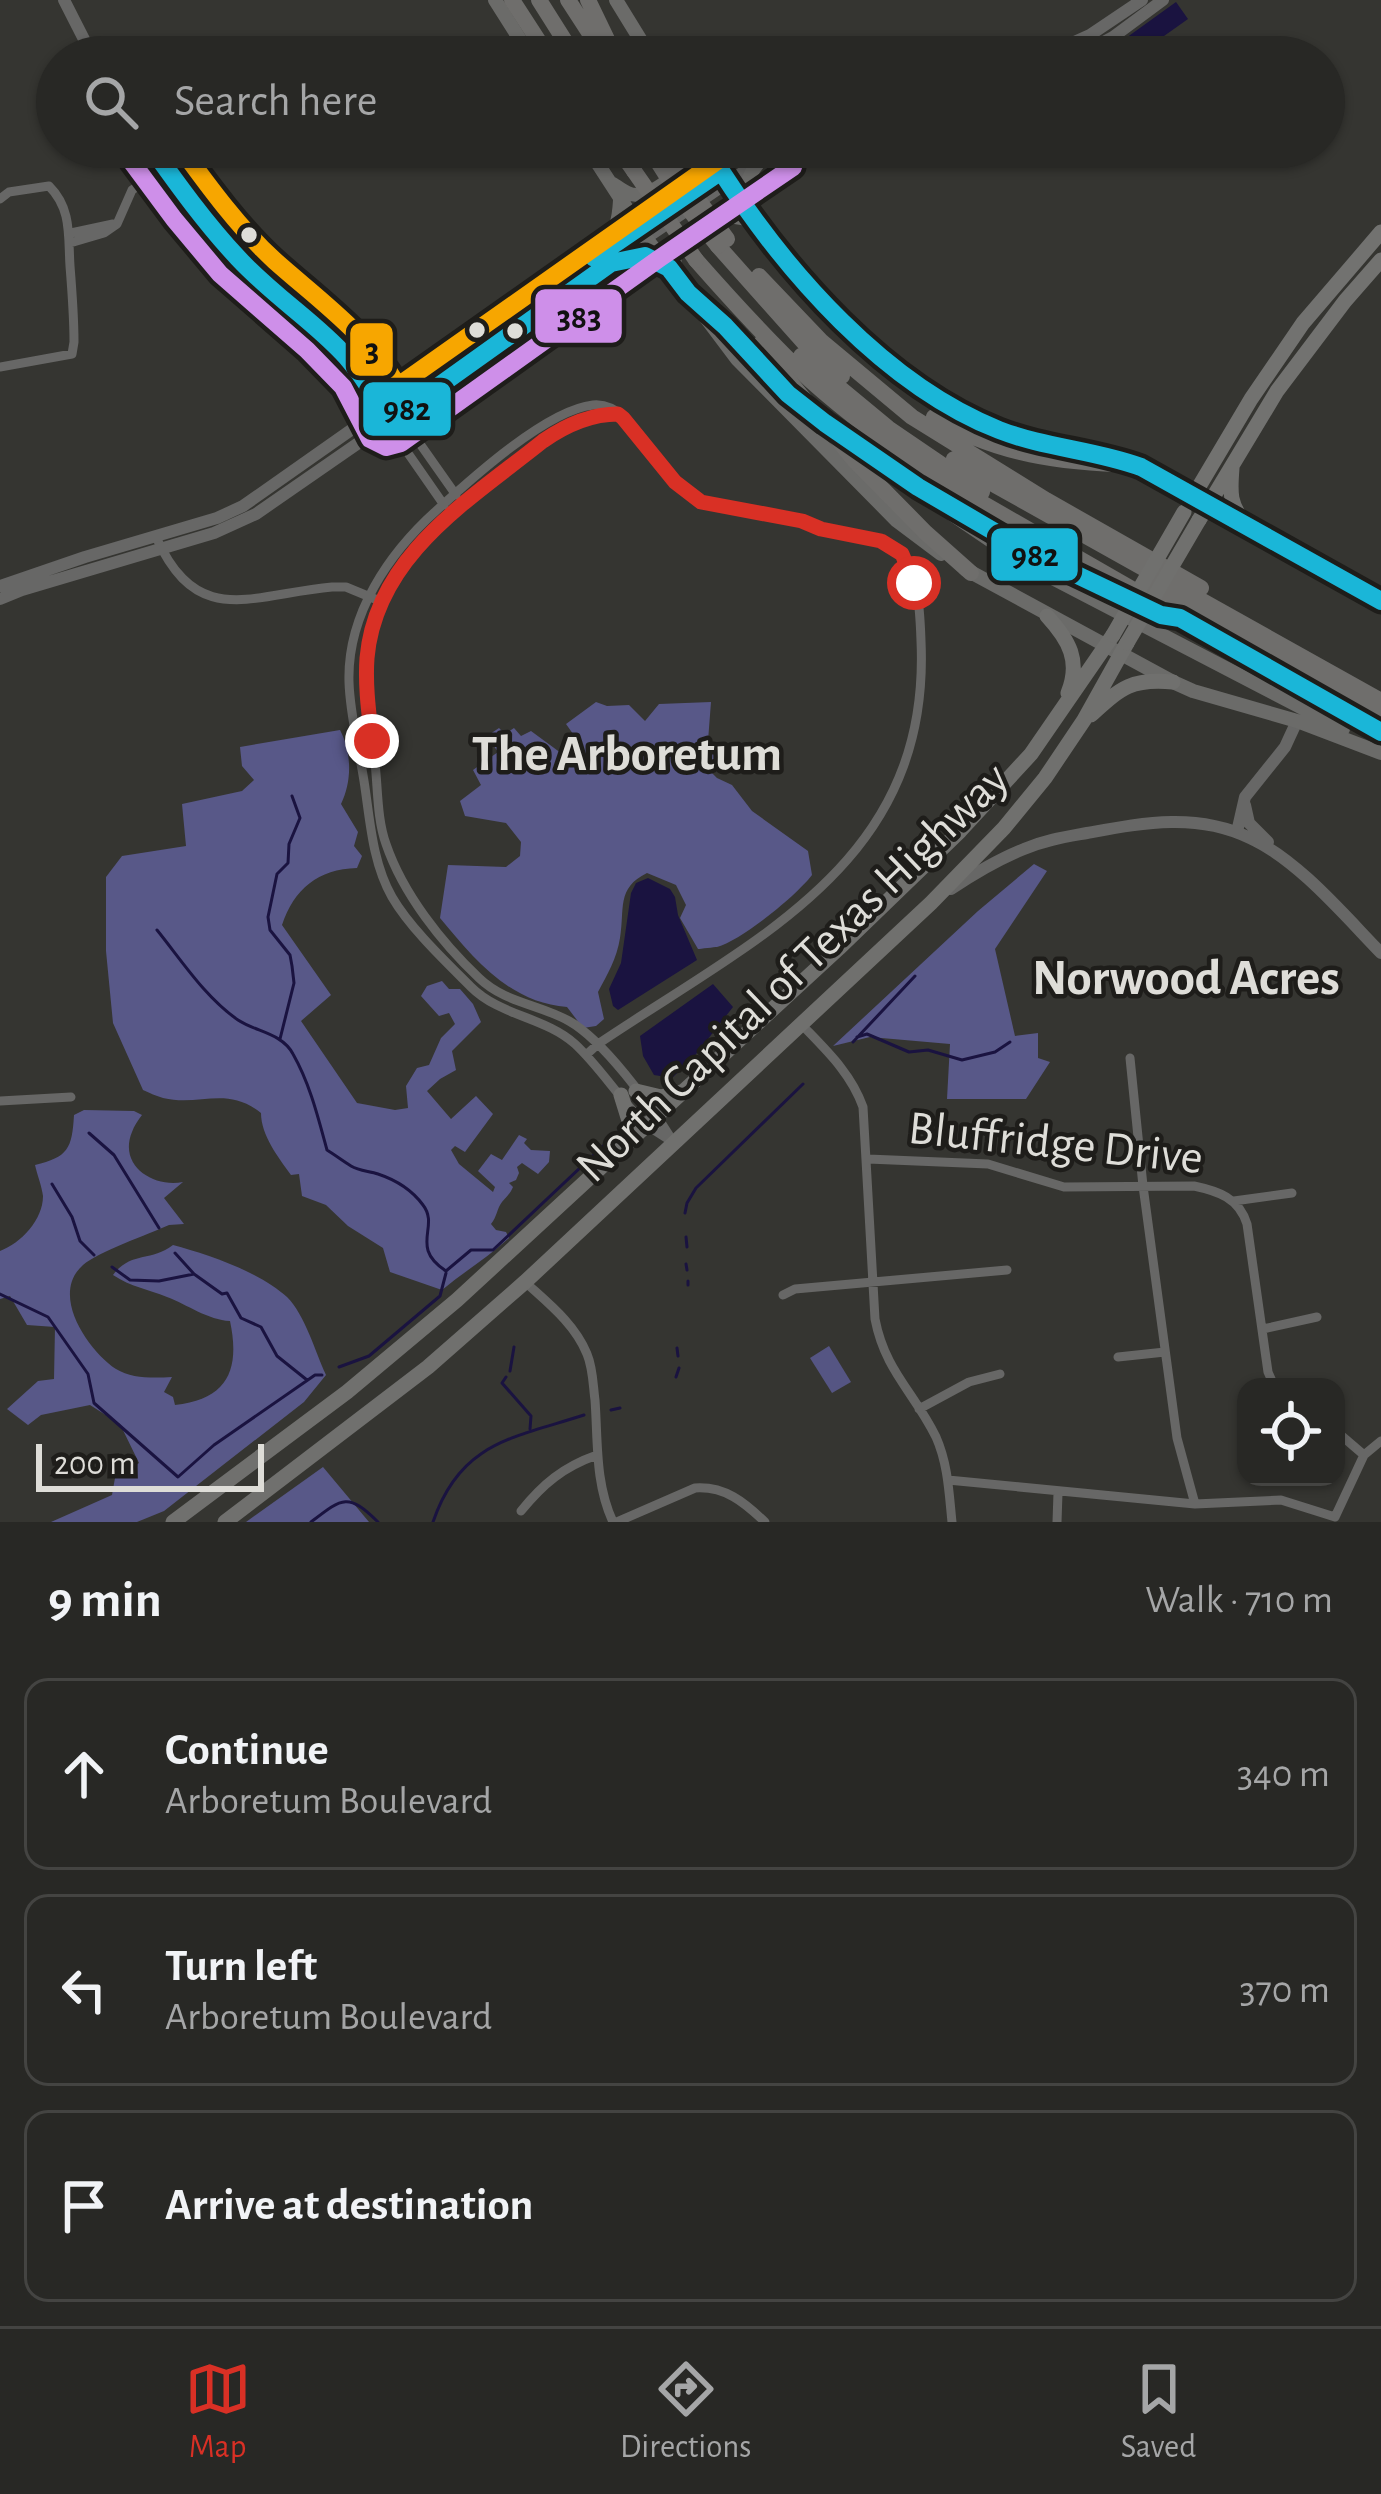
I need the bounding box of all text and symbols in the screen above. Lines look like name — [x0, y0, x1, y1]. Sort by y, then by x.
search box — [36, 36, 1345, 168]
icon: search — [78, 69, 144, 135]
text: Search here — [174, 79, 377, 124]
unlabelled marker — [238, 224, 260, 246]
line badge: 383 — [533, 287, 624, 345]
text: 383 — [557, 302, 601, 335]
unlabelled marker — [466, 319, 488, 341]
unlabelled marker — [504, 320, 526, 342]
line badge: 3 — [348, 321, 395, 378]
text: 3 — [365, 335, 379, 368]
line badge: 982 — [361, 380, 453, 438]
text: 982 — [383, 394, 431, 427]
line badge: 982 — [989, 526, 1080, 583]
text: 982 — [1011, 540, 1059, 573]
route start — [887, 556, 941, 610]
route end — [345, 714, 399, 768]
district label: The Arboretum — [472, 729, 782, 780]
street label: North Capital of Texas Highway — [568, 754, 1018, 1192]
district label: Norwood Acres — [1032, 953, 1340, 1004]
street label: Bluffridge Drive — [906, 1105, 1205, 1183]
map controls — [1237, 1378, 1345, 1486]
button: locate — [1237, 1378, 1345, 1486]
scale bar — [36, 1438, 264, 1491]
text: 200 m — [54, 1448, 136, 1481]
text: 9 min — [48, 1575, 162, 1626]
text: Walk · 710 m — [1145, 1581, 1333, 1620]
text: Continue — [165, 1728, 329, 1773]
icon: ahead — [51, 1741, 117, 1807]
text: 340 m — [1237, 1755, 1330, 1794]
text: Arboretum Boulevard — [165, 1782, 492, 1821]
text: Turn left — [165, 1944, 317, 1989]
icon: left — [51, 1957, 117, 2023]
text: 370 m — [1239, 1971, 1330, 2010]
text: Arboretum Boulevard — [165, 1998, 492, 2037]
icon: arrive — [51, 2173, 117, 2239]
text: Arrive at destination — [165, 2183, 533, 2228]
tab: Map — [185, 2356, 251, 2468]
tab: Directions — [620, 2356, 751, 2468]
tab: Saved — [1121, 2356, 1196, 2468]

